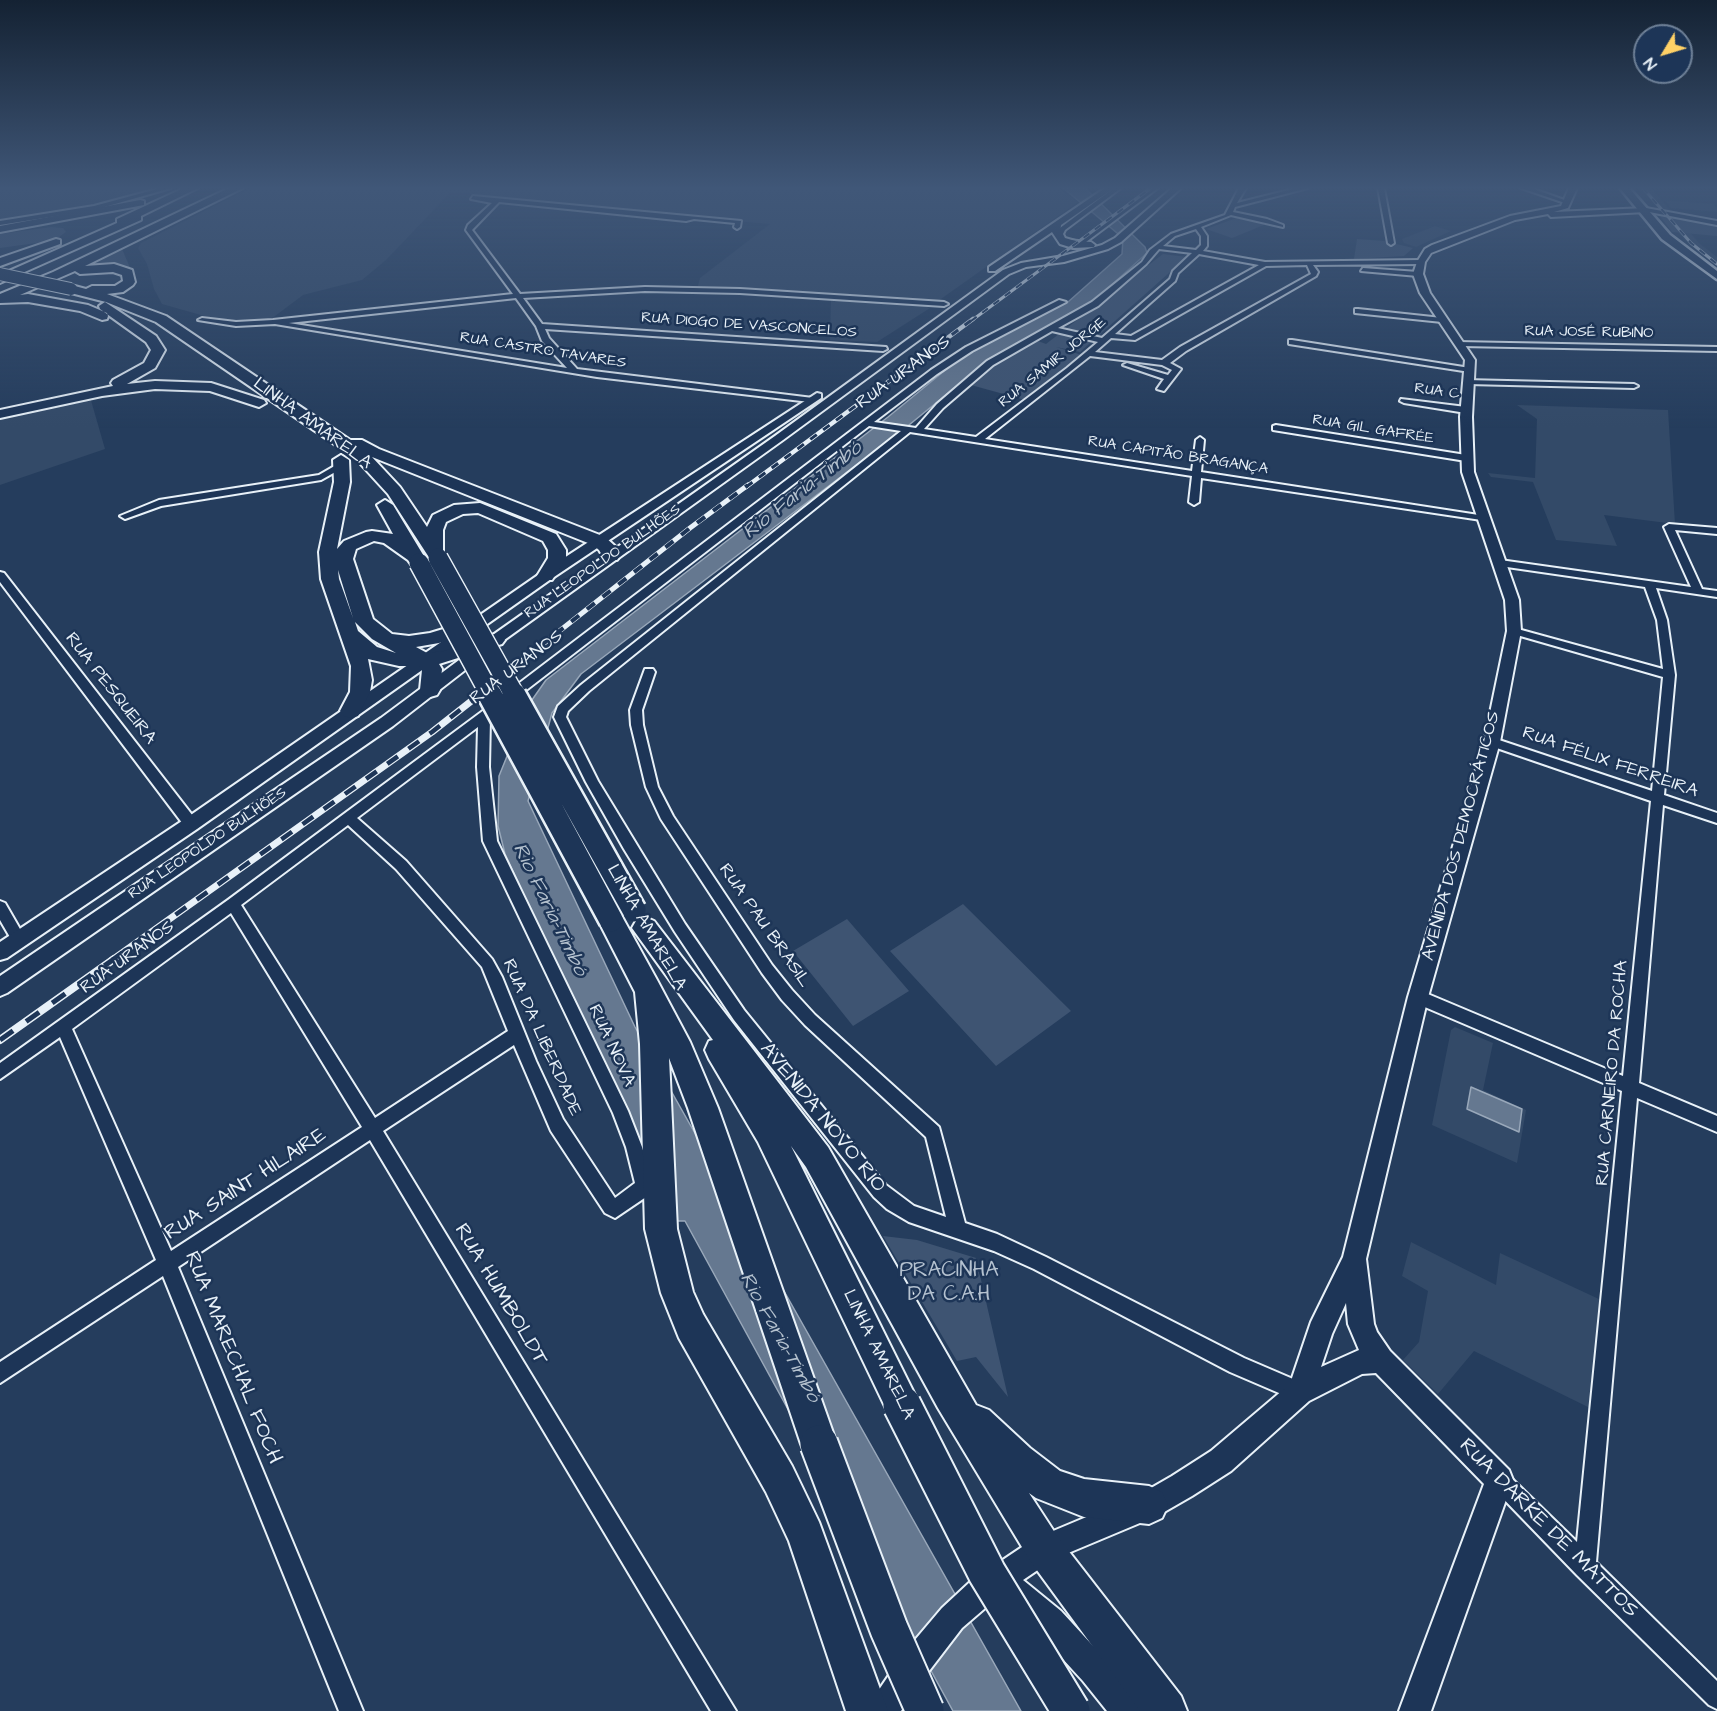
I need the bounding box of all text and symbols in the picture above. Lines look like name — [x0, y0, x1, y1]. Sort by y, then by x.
north arrow — [1633, 24, 1693, 84]
text: N — [1639, 53, 1662, 75]
street label: RUA DIOGO DE VASCONCELOS — [641, 309, 857, 343]
street label: RUA SAMIR JORGE — [996, 314, 1110, 412]
street label: RUA JOSÉ RUBINO — [1524, 323, 1654, 343]
street label: RUA CASTRO TAVARES — [459, 329, 627, 373]
street label: RUA URANOS — [853, 332, 955, 414]
street label: LINHA AMARELA — [248, 374, 376, 474]
street label: RUA C — [1413, 380, 1461, 404]
street label: RUA GIL GAFRÉE — [1311, 412, 1435, 448]
street label: RUA CAPITÃO BRAGANÇA — [1087, 433, 1269, 479]
water label: Rio Faria-Timbó — [739, 437, 867, 545]
street label: RUA LEOPOLDO BULHÕES — [521, 501, 685, 623]
street label: RUA URANOS — [466, 626, 568, 710]
street label: RUA PESQUEIRA — [60, 629, 160, 749]
street label: AVENIDA DOS DEMOCRÁTICOS — [1418, 709, 1506, 963]
street label: RUA FÉLIX FERREIRA — [1519, 723, 1701, 803]
street label: RUA LEOPOLDO BULHÕES — [125, 784, 291, 904]
water label: Rio Faria-Timbó — [507, 840, 591, 980]
street label: RUA PAU BRASIL — [713, 860, 815, 992]
street label: LINHA AMARELA — [601, 861, 691, 995]
street label: RUA URANOS — [77, 917, 179, 999]
street label: RUA DA LIBERDADE — [497, 956, 585, 1120]
street label: RUA CARNEIRO DA ROCHA — [1592, 959, 1634, 1187]
street label: RUA NOVA — [583, 1002, 639, 1090]
street label: AVENIDA NOVO RIO — [754, 1038, 890, 1198]
street label: RUA SAINT HILAIRE — [160, 1123, 332, 1247]
street label: RUA HUMBOLDT — [448, 1220, 552, 1370]
street label: RUA MARECHAL FOCH — [178, 1248, 286, 1468]
park label: PRACINHA DA C.A.H — [899, 1259, 999, 1309]
water label: Rio Faria-Timbó — [733, 1269, 825, 1407]
street label: LINHA AMARELA — [837, 1287, 919, 1423]
street label: RUA DARKE DE MATTOS — [1453, 1434, 1643, 1624]

